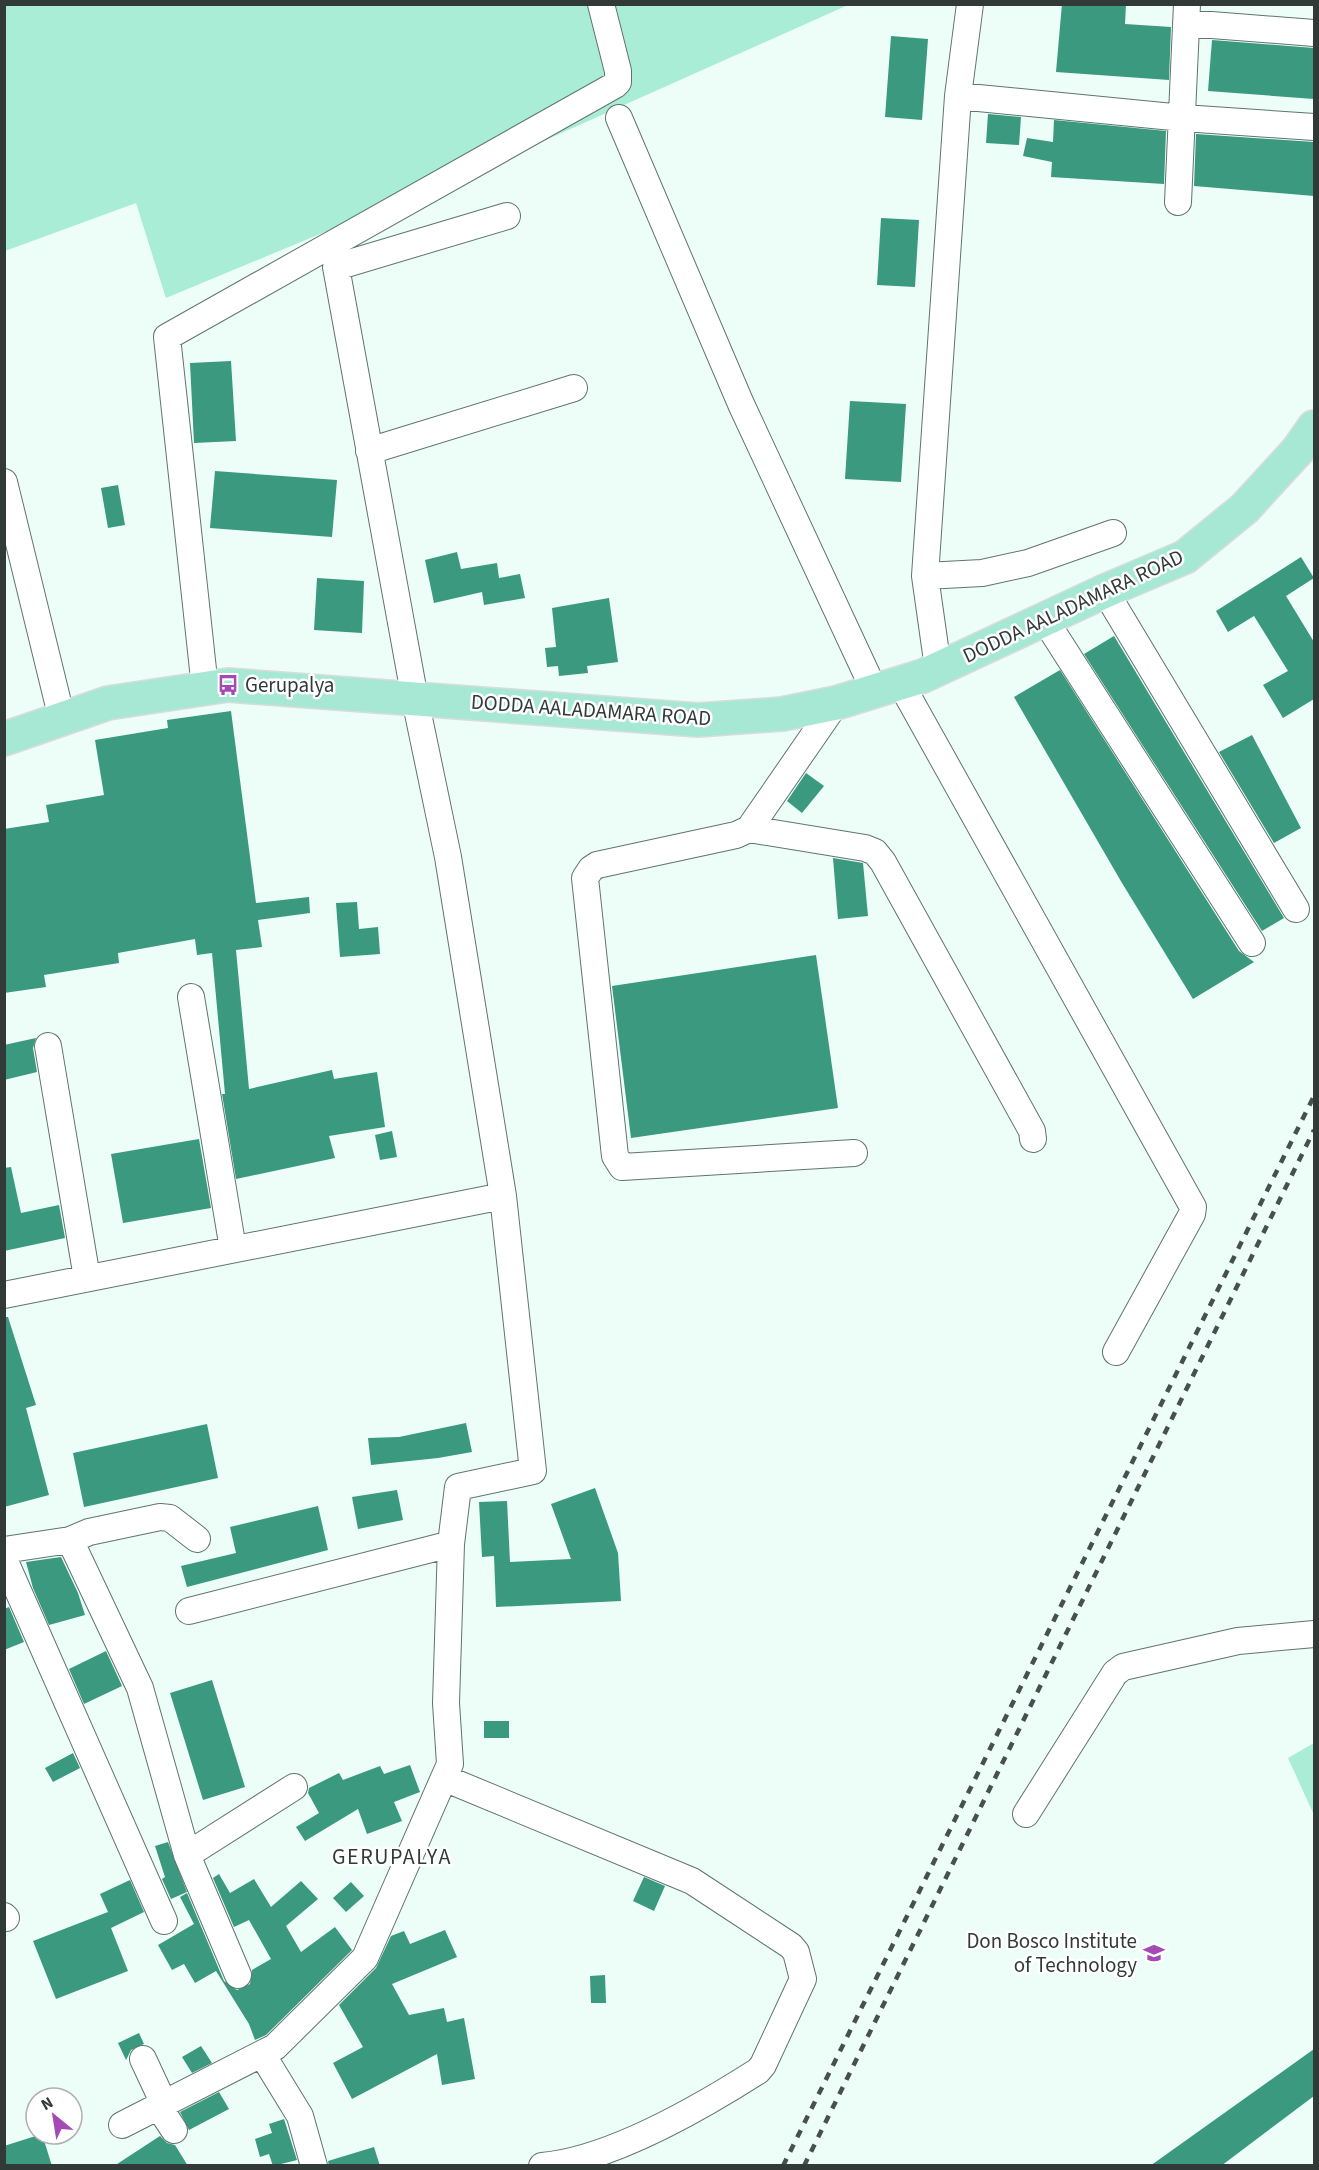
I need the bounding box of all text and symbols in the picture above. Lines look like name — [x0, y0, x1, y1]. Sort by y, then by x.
street label: DODDA AALADAMARA ROAD — [958, 542, 1188, 670]
place label: Gerupalya — [245, 670, 334, 700]
bus stop icon: Gerupalya — [216, 673, 240, 697]
street label: DODDA AALADAMARA ROAD — [470, 687, 712, 733]
district label: GERUPALYA — [332, 1841, 452, 1873]
place label: Don Bosco Institute of Technology — [966, 1926, 1137, 1980]
school or university icon: Don Bosco Institute of Technology — [1142, 1941, 1166, 1965]
north arrow — [24, 2086, 84, 2146]
text: N — [37, 2092, 57, 2116]

